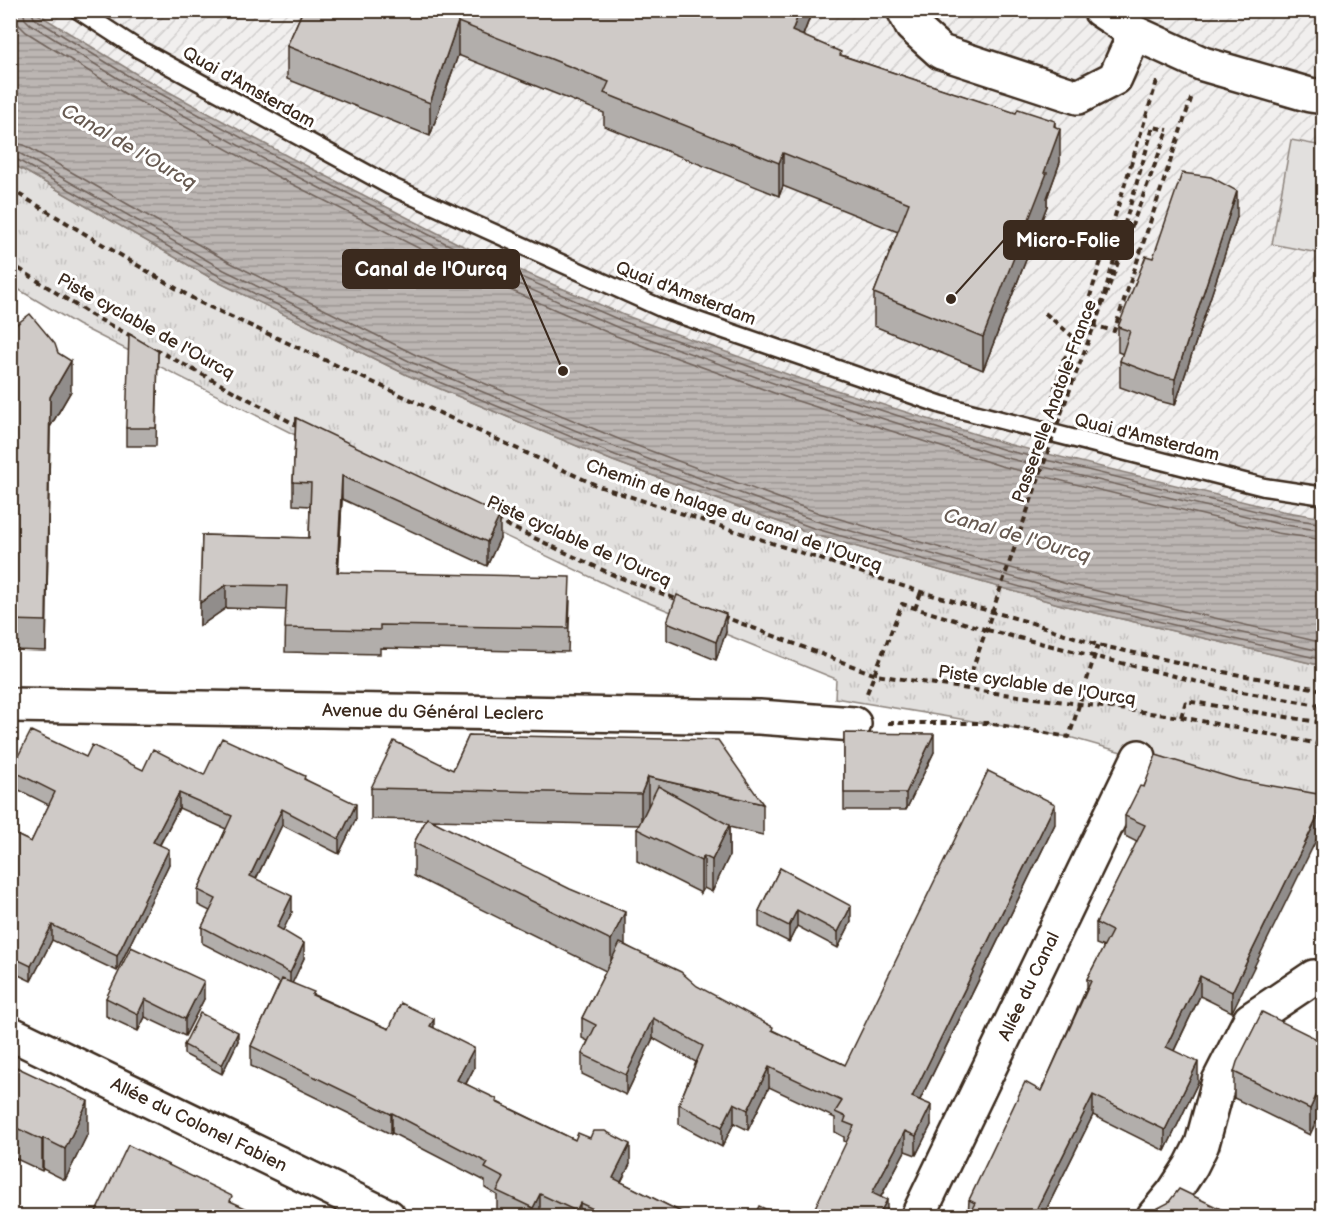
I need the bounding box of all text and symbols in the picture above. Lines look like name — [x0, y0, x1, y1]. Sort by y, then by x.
street label: Quai d'Amsterdam — [179, 42, 319, 133]
water label: Canal de l'Ourcq — [57, 99, 200, 195]
callout: Micro-Folie — [1004, 221, 1133, 259]
text: Micro-Folie — [1016, 229, 1120, 253]
callout: Canal de l'Ourcq — [343, 250, 519, 288]
street label: Quai d'Amsterdam — [613, 257, 759, 330]
text: Canal de l'Ourcq — [355, 258, 507, 282]
street label: Piste cyclable de l'Ourcq — [54, 269, 238, 384]
street label: Passerelle Anatole-France — [1008, 296, 1101, 506]
street label: Quai d'Amsterdam — [1072, 409, 1221, 466]
street label: Chemin de halage du canal de l'Ourcq — [583, 455, 885, 576]
street label: Piste cyclable de l'Ourcq — [484, 491, 674, 592]
water label: Canal de l'Ourcq — [941, 504, 1093, 568]
street label: Piste cyclable de l'Ourcq — [937, 661, 1137, 710]
street label: Avenue du Général Leclerc — [322, 700, 544, 725]
street label: Allée du Canal — [994, 929, 1064, 1044]
street label: Allée du Colonel Fabien — [107, 1073, 290, 1176]

